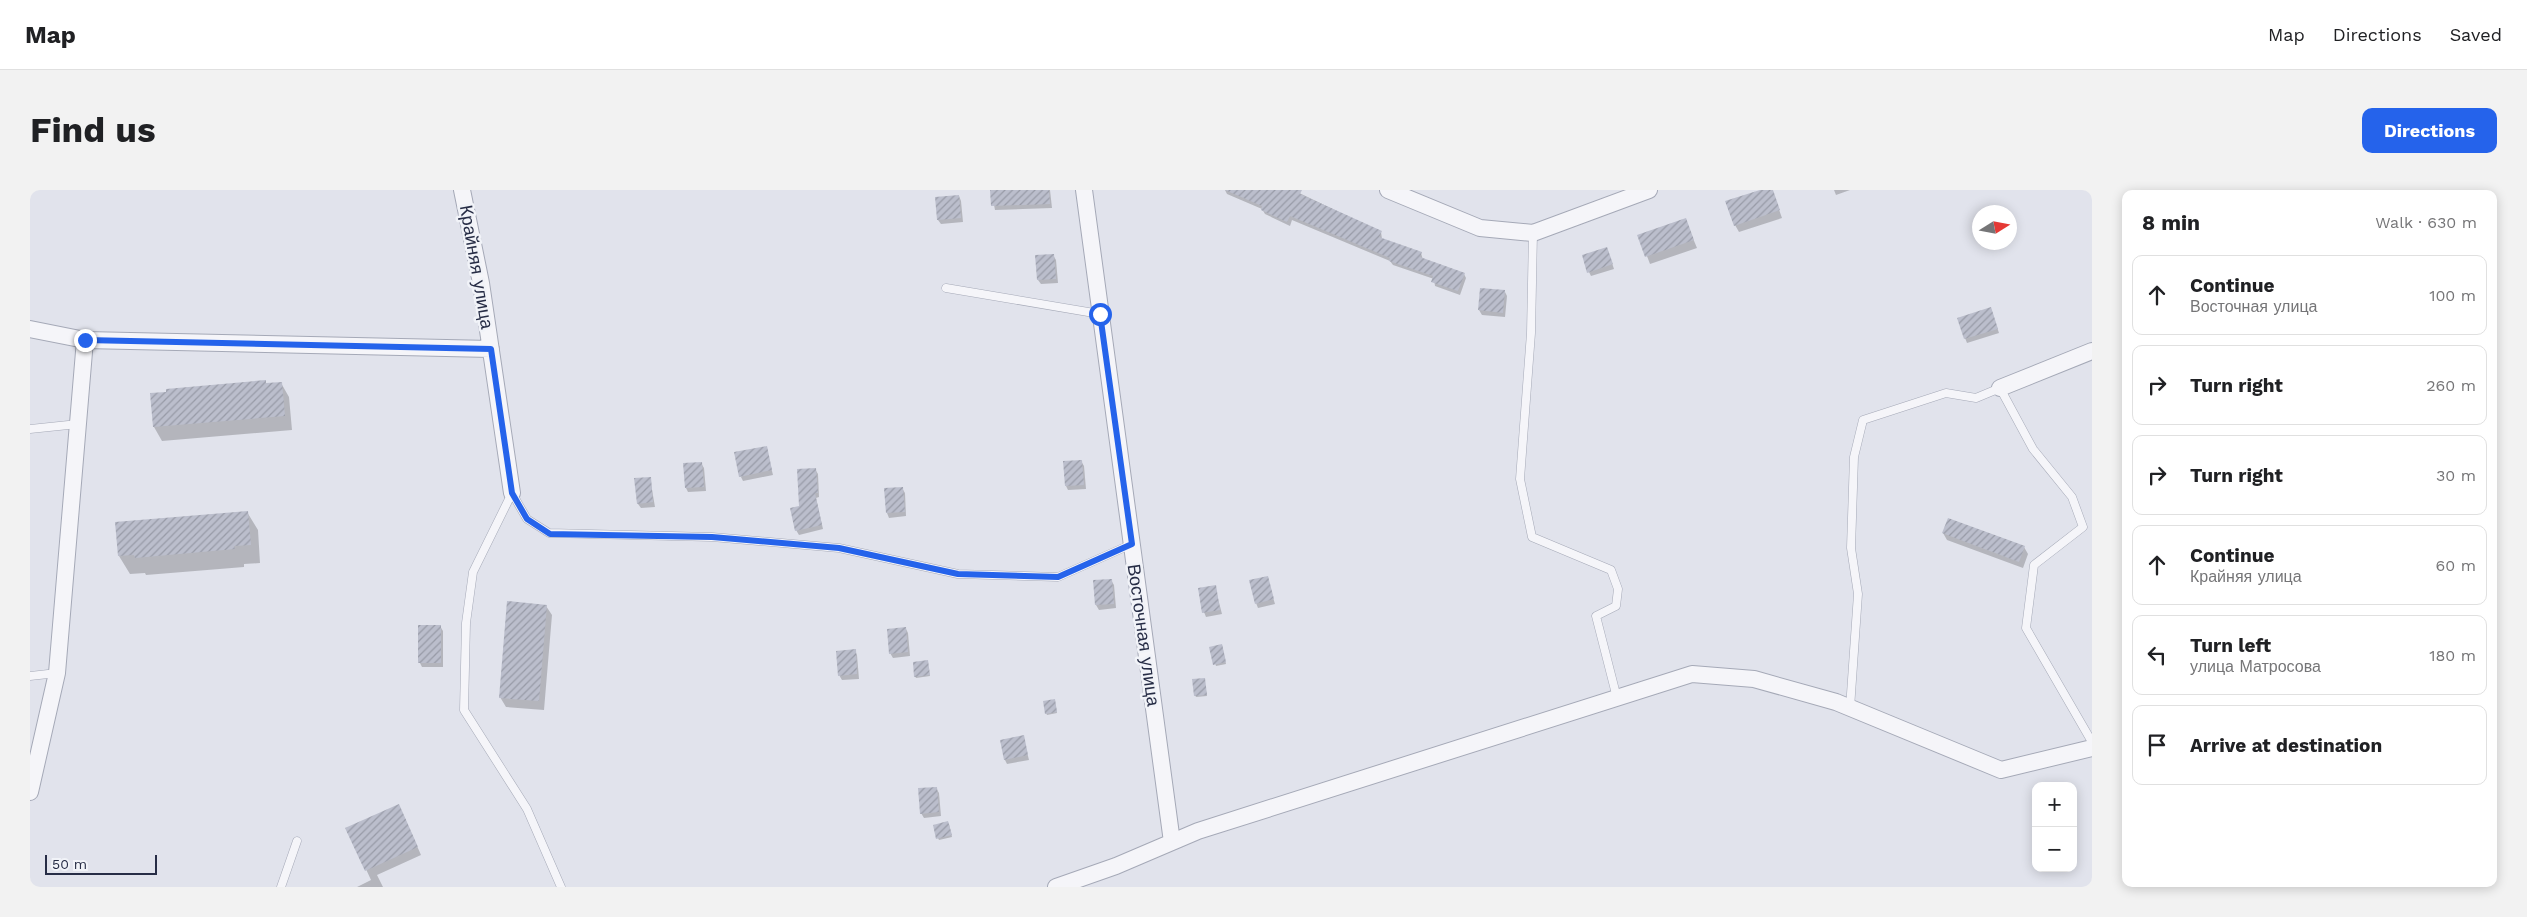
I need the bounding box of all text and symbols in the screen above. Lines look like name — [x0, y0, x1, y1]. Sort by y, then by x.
text: Map — [25, 21, 76, 49]
text: Map — [2268, 24, 2305, 45]
text: Directions — [2333, 24, 2422, 45]
text: Saved — [2450, 24, 2502, 45]
button: Directions — [2362, 108, 2497, 153]
text: Find us — [30, 109, 156, 151]
street label: Крайняя улица — [456, 203, 498, 332]
north arrow — [1972, 205, 2017, 250]
text: 8 min — [2142, 210, 2200, 235]
text: Walk · 630 m — [2375, 213, 2477, 232]
text: Continue — [2190, 274, 2274, 297]
icon: ahead — [2143, 281, 2171, 309]
text: 100 m — [2429, 286, 2476, 305]
text: Восточная улица — [2190, 297, 2317, 316]
route start — [1089, 303, 1112, 326]
route end — [74, 329, 97, 352]
icon: right — [2143, 371, 2171, 399]
text: Turn right — [2190, 374, 2283, 397]
text: 260 m — [2426, 376, 2476, 395]
icon: right — [2143, 461, 2171, 489]
text: Turn right — [2190, 464, 2283, 487]
text: 30 m — [2436, 466, 2476, 485]
text: Continue — [2190, 544, 2274, 567]
icon: ahead — [2143, 551, 2171, 579]
text: 60 m — [2436, 556, 2476, 575]
street label: Восточная улица — [1124, 563, 1165, 708]
text: Крайняя улица — [2190, 567, 2302, 586]
text: Turn left — [2190, 634, 2271, 657]
icon: left — [2143, 641, 2171, 669]
text: 180 m — [2429, 646, 2476, 665]
text: улица Матросова — [2190, 657, 2321, 676]
icon: arrive — [2143, 731, 2171, 759]
text: Arrive at destination — [2190, 734, 2382, 757]
map controls — [2032, 782, 2077, 872]
button: + — [2032, 782, 2077, 827]
button: − — [2032, 827, 2077, 872]
scale bar — [45, 852, 158, 875]
text: 50 m — [52, 856, 87, 872]

